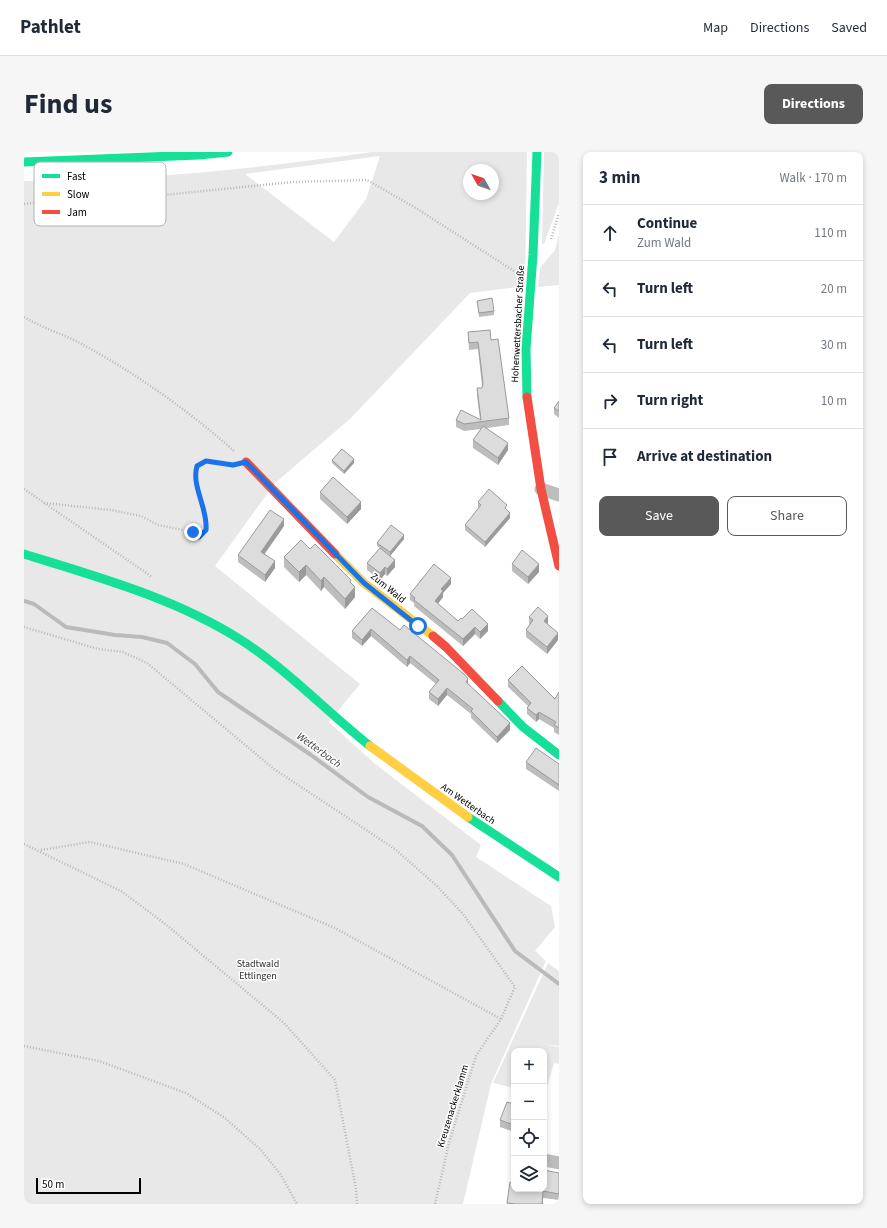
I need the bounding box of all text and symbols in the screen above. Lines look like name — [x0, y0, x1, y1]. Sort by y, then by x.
text: Pathlet — [20, 14, 81, 41]
text: Map — [703, 18, 728, 38]
text: Directions — [750, 18, 809, 38]
text: Saved — [831, 18, 867, 38]
text: Find us — [24, 84, 112, 124]
button: Directions — [764, 84, 863, 124]
legend — [34, 162, 166, 226]
north arrow — [463, 164, 499, 200]
text: 3 min — [599, 166, 640, 190]
text: Fast — [67, 169, 86, 184]
text: Walk · 170 m — [779, 169, 847, 187]
text: Slow — [67, 187, 90, 202]
text: Jam — [67, 205, 87, 220]
text: Continue — [637, 213, 697, 234]
icon: ahead — [599, 222, 621, 244]
text: 110 m — [814, 224, 847, 242]
text: Zum Wald — [637, 234, 691, 252]
street label: Hohenwettersbacher Straße — [508, 265, 528, 383]
icon: left — [599, 278, 621, 300]
text: Turn left — [637, 278, 693, 299]
text: 20 m — [821, 280, 847, 298]
icon: left — [599, 334, 621, 356]
text: Turn left — [637, 334, 693, 355]
text: 30 m — [821, 336, 847, 354]
icon: right — [599, 390, 621, 412]
text: Turn right — [637, 390, 703, 411]
text: 10 m — [821, 392, 847, 410]
icon: arrive — [599, 446, 621, 468]
text: Arrive at destination — [637, 446, 772, 467]
button: Save — [599, 496, 719, 536]
button: Share — [727, 496, 847, 536]
route end — [184, 523, 202, 541]
street label: Zum Wald — [367, 569, 409, 607]
route start — [409, 617, 427, 635]
water label: Wetterbach — [294, 729, 345, 771]
street label: Am Wetterbach — [438, 780, 498, 828]
park label: Stadtwald Ettlingen — [237, 957, 279, 983]
map controls — [511, 1048, 547, 1192]
button: + — [511, 1048, 547, 1084]
street label: Kreuzenackerklamm — [434, 1063, 472, 1149]
button: − — [511, 1084, 547, 1120]
button: locate — [511, 1120, 547, 1156]
button: layers — [511, 1156, 547, 1192]
scale bar — [36, 1176, 141, 1195]
text: 50 m — [42, 1177, 64, 1192]

